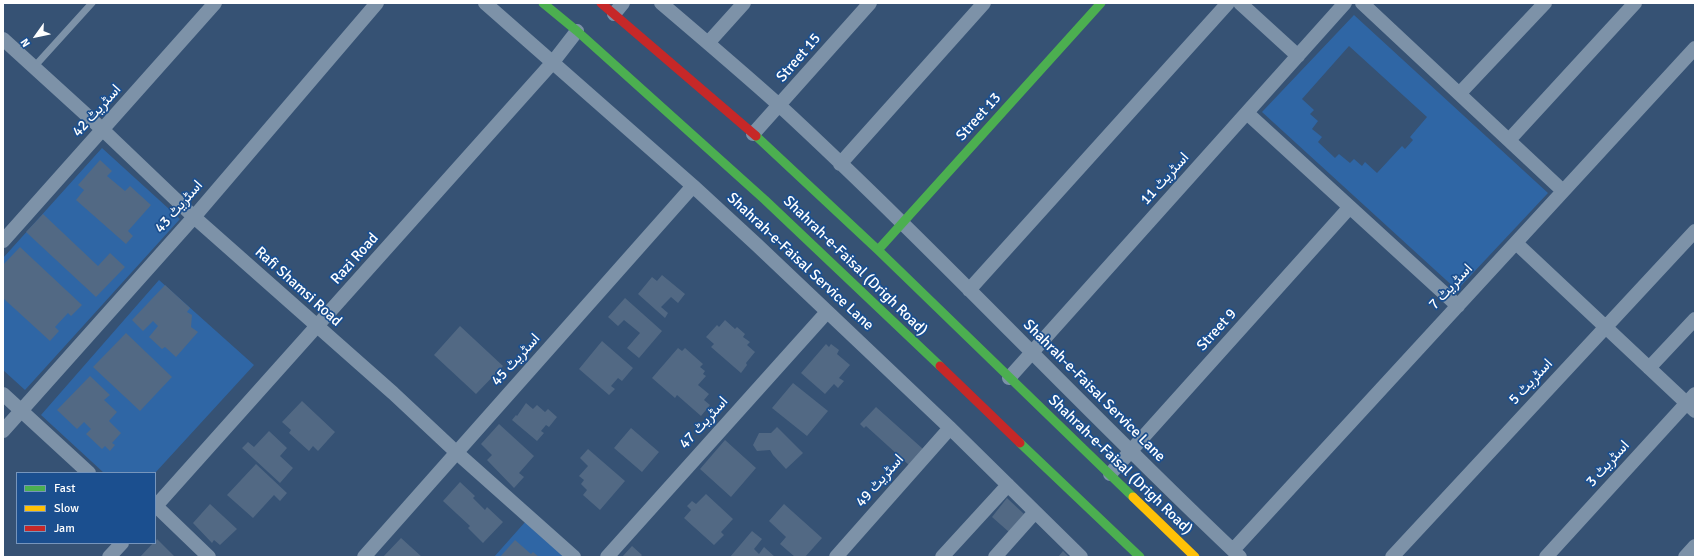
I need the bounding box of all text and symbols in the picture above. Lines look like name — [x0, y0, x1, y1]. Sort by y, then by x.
north arrow — [16, 16, 56, 56]
street label: Street 15 — [773, 30, 825, 86]
text: N — [18, 36, 33, 50]
street label: اسٹریٹ 42 — [69, 81, 125, 141]
street label: Street 13 — [953, 89, 1005, 145]
street label: اسٹریٹ 11 — [1137, 149, 1193, 209]
street label: اسٹریٹ 43 — [151, 177, 207, 237]
street label: Shahrah-e-Faisal Service Lane — [723, 189, 877, 335]
street label: Shahrah-e-Faisal (Drigh Road) — [779, 192, 931, 340]
street label: Razi Road — [327, 230, 383, 288]
street label: Rafi Shamsi Road — [251, 243, 345, 331]
street label: اسٹریٹ 7 — [1425, 260, 1477, 314]
street label: Street 9 — [1193, 305, 1241, 355]
street label: Shahrah-e-Faisal Service Lane — [1019, 316, 1169, 466]
street label: اسٹریٹ 45 — [488, 330, 544, 390]
street label: اسٹریٹ 5 — [1505, 355, 1557, 409]
street label: Shahrah-e-Faisal (Drigh Road) — [1044, 391, 1196, 539]
street label: اسٹریٹ 47 — [676, 393, 732, 453]
street label: اسٹریٹ 3 — [1583, 437, 1633, 491]
street label: اسٹریٹ 49 — [852, 451, 908, 511]
legend — [16, 472, 156, 544]
text: Fast — [54, 481, 75, 496]
text: Slow — [54, 501, 79, 516]
text: Jam — [54, 521, 75, 536]

